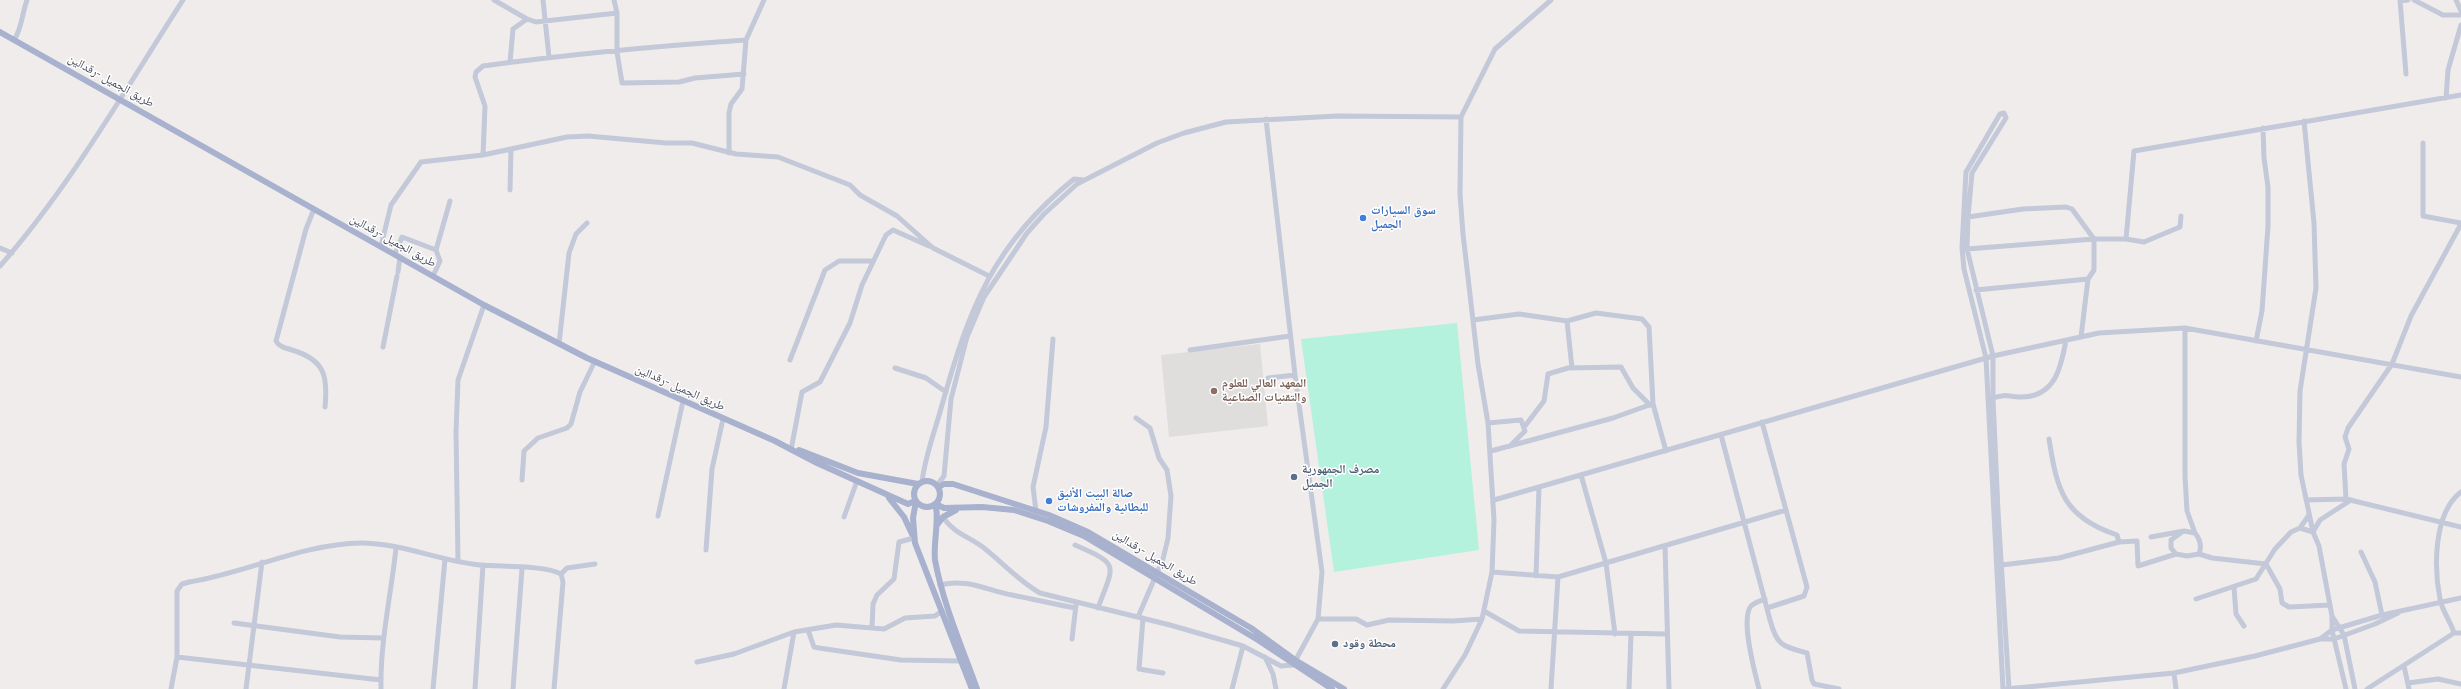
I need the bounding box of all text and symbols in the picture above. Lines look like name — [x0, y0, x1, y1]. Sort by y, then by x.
street label: طريق الجميل -رقدالين — [65, 51, 157, 111]
place label: سوق السيارات الجميل — [1371, 204, 1436, 232]
street label: طريق الجميل -رقدالين — [347, 211, 439, 271]
marker: سوق السيارات الجميل — [1358, 213, 1368, 223]
street label: طريق الجميل -رقدالين — [633, 362, 727, 414]
place label: المعهد العالي للعلوم والتقنيات الصناعية — [1222, 377, 1306, 405]
marker: المعهد العالي للعلوم والتقنيات الصناعية — [1209, 386, 1219, 396]
place label: مصرف الجمهورية الجميل — [1302, 463, 1379, 491]
marker: مصرف الجمهورية الجميل — [1289, 472, 1299, 482]
place label: صالة البيت الأنيق للبطانية والمفروشات — [1057, 487, 1148, 515]
marker: صالة البيت الأنيق للبطانية والمفروشات — [1044, 496, 1054, 506]
street label: طريق الجميل -رقدالين — [1110, 527, 1200, 589]
place label: محطة وقود — [1343, 637, 1396, 651]
marker: محطة وقود — [1330, 639, 1340, 649]

